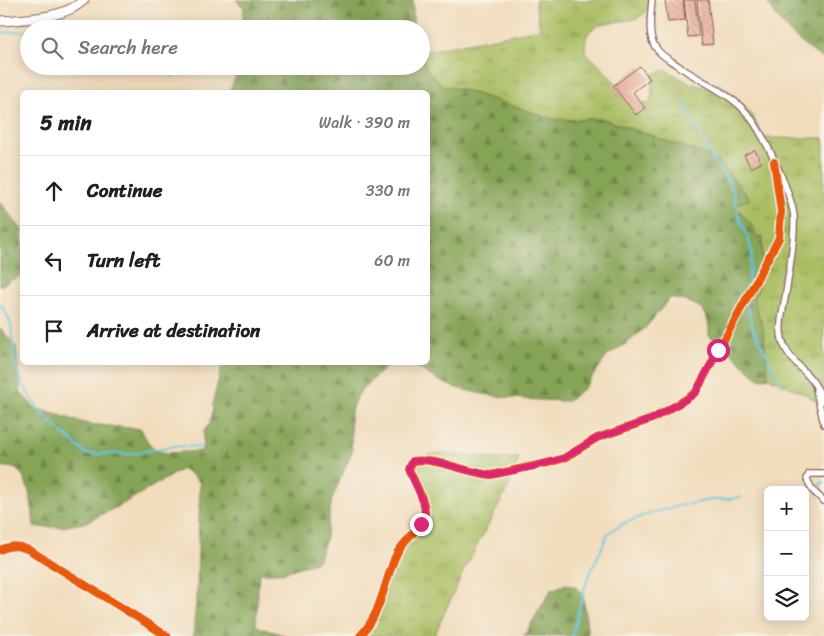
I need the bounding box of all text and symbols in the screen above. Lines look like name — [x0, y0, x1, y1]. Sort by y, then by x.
search box — [20, 20, 430, 75]
text: Search here — [78, 31, 178, 64]
icon: search — [38, 34, 66, 62]
text: 5 min — [40, 104, 92, 142]
text: Walk · 390 m — [319, 108, 410, 137]
text: Continue — [87, 174, 163, 207]
text: 330 m — [366, 176, 410, 205]
icon: ahead — [40, 177, 68, 205]
text: Turn left — [87, 244, 160, 277]
text: 60 m — [374, 246, 410, 275]
icon: left — [40, 247, 68, 275]
text: Arrive at destination — [87, 314, 260, 347]
icon: arrive — [40, 317, 68, 345]
route start — [707, 339, 730, 362]
map controls — [764, 486, 809, 621]
button: + — [764, 486, 809, 531]
route end — [410, 513, 433, 536]
button: − — [764, 531, 809, 576]
button: layers — [764, 576, 809, 621]

